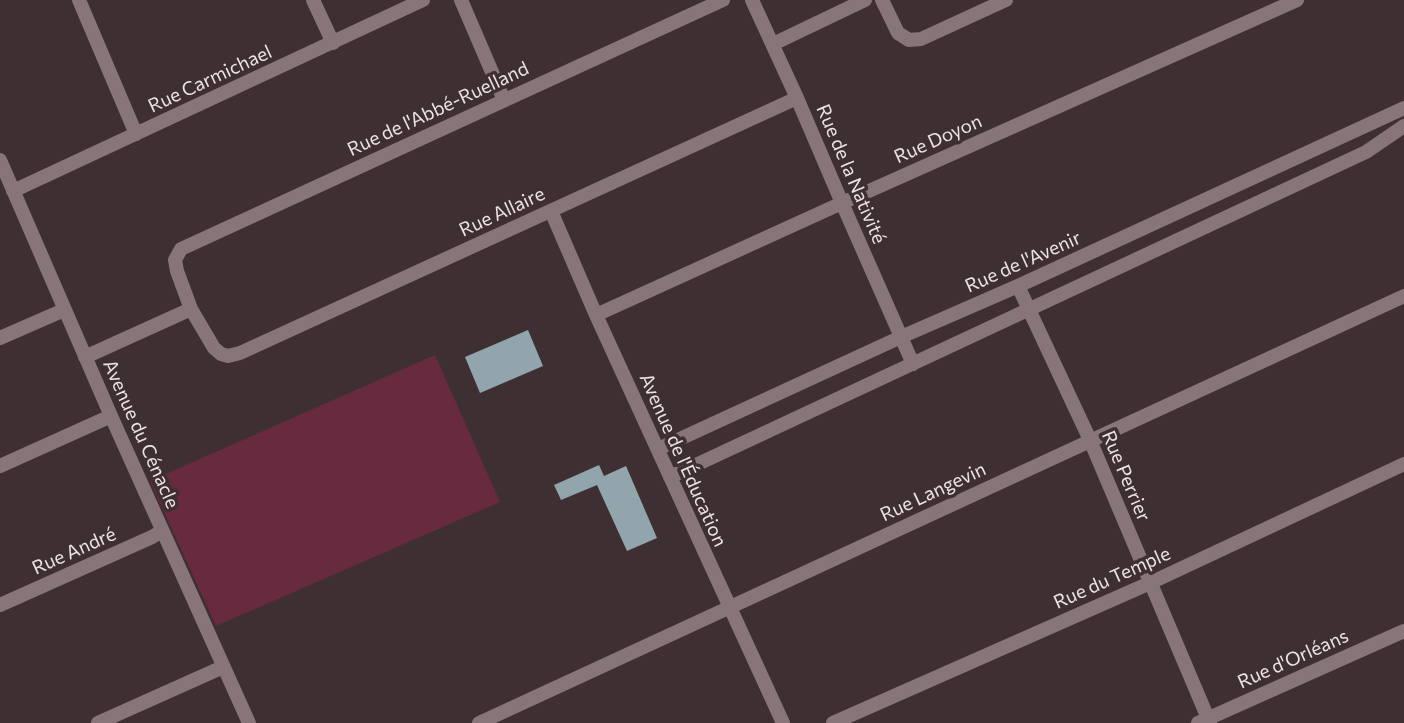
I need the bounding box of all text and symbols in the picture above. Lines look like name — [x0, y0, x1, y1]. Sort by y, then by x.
street label: Rue Carmichael — [144, 40, 276, 118]
street label: Rue de l'Abbé-Ruelland — [344, 57, 532, 161]
street label: Rue de la Nativité — [811, 101, 891, 247]
street label: Rue Doyon — [891, 110, 985, 168]
street label: Rue Allaire — [456, 182, 548, 242]
street label: Rue de l'Avenir — [962, 226, 1084, 298]
street label: Avenue du Cénacle — [98, 356, 184, 512]
street label: Avenue de l'Éducation — [634, 370, 732, 550]
street label: Rue Perrier — [1097, 427, 1155, 525]
street label: Rue Langevin — [877, 458, 989, 526]
street label: Rue André — [29, 522, 119, 580]
street label: Rue du Temple — [1050, 542, 1174, 614]
street label: Rue d'Orléans — [1234, 624, 1352, 694]

